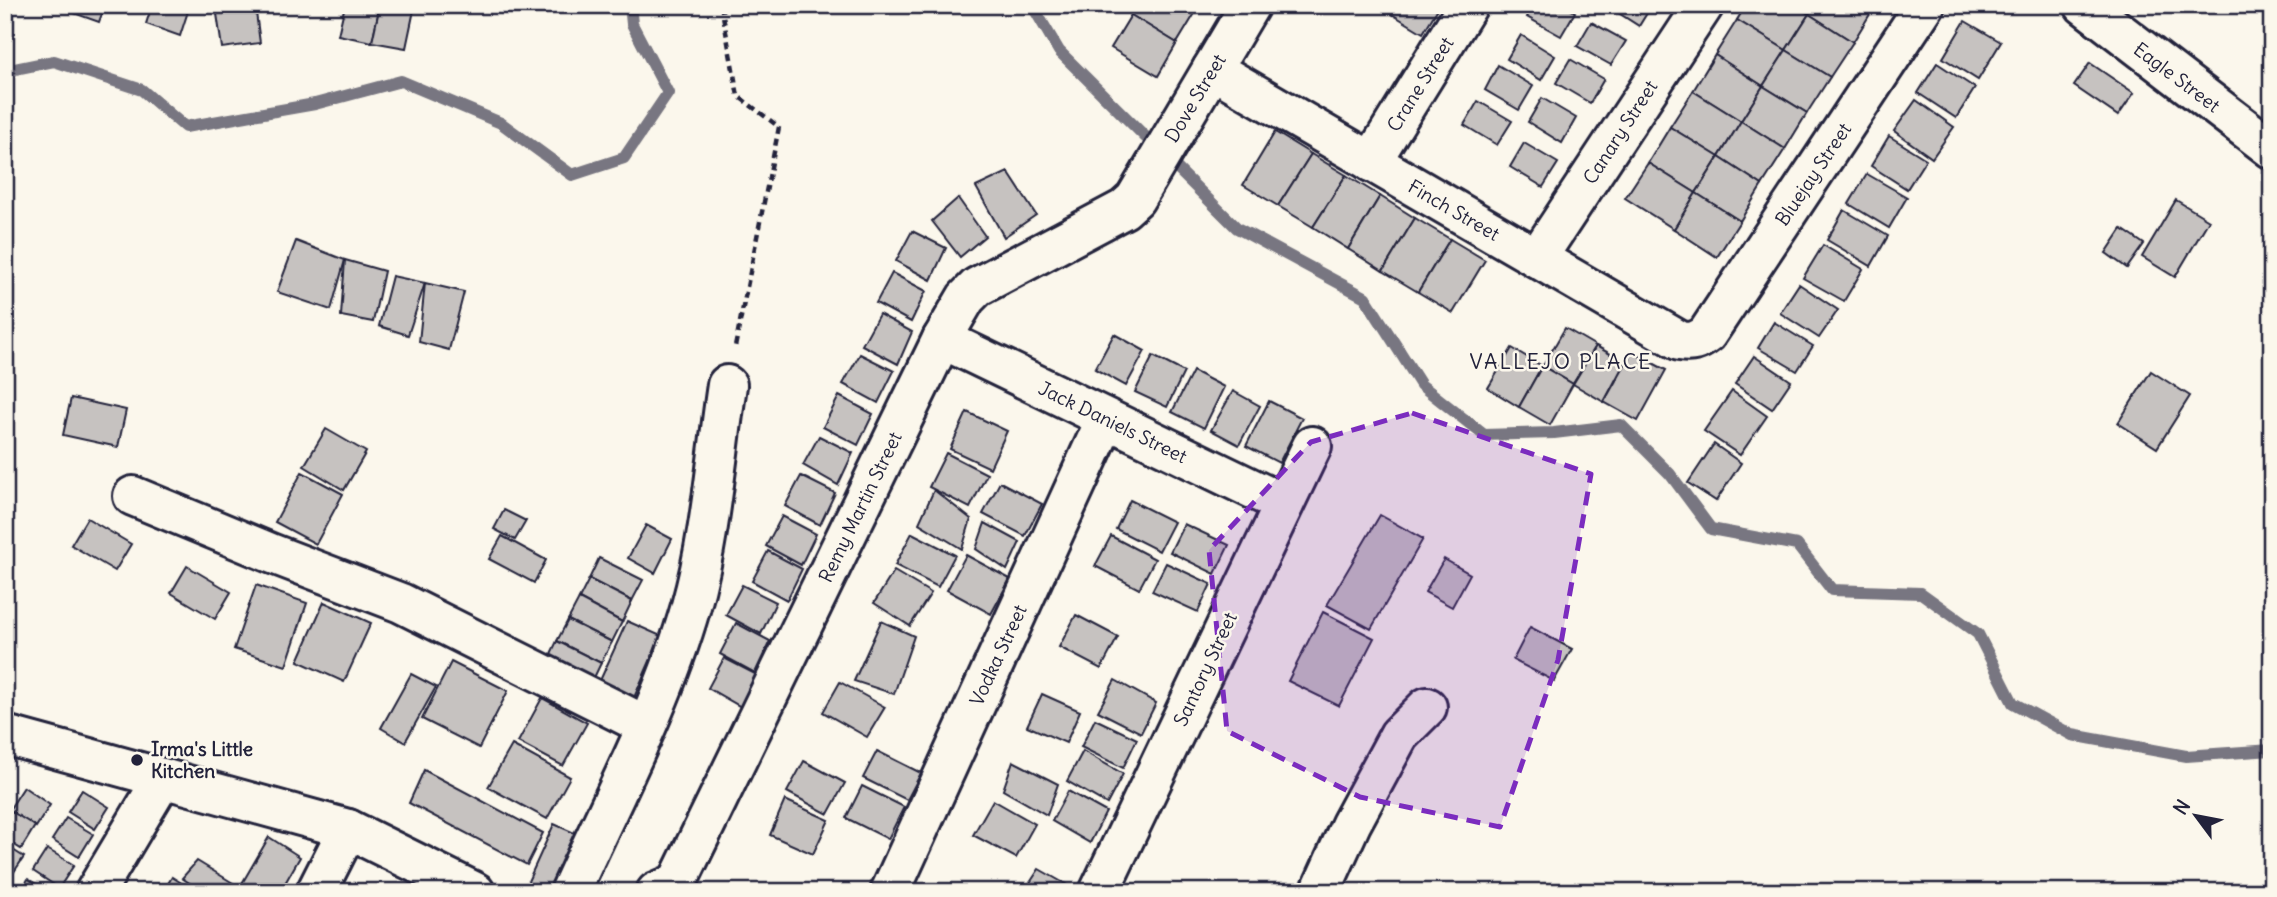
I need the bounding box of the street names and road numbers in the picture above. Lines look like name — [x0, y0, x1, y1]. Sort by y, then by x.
street label: Crane Street — [1381, 32, 1459, 136]
street label: Eagle Street — [2129, 37, 2225, 117]
street label: Dove Street — [1159, 49, 1231, 147]
street label: Canary Street — [1578, 76, 1662, 188]
street label: Bluejay Street — [1770, 118, 1856, 230]
street label: Finch Street — [1404, 174, 1504, 246]
street label: Jack Daniels Street — [1035, 376, 1191, 468]
street label: Remy Martin Street — [813, 428, 907, 586]
street label: Vodka Street — [964, 601, 1032, 709]
street label: Santory Street — [1168, 608, 1242, 730]

